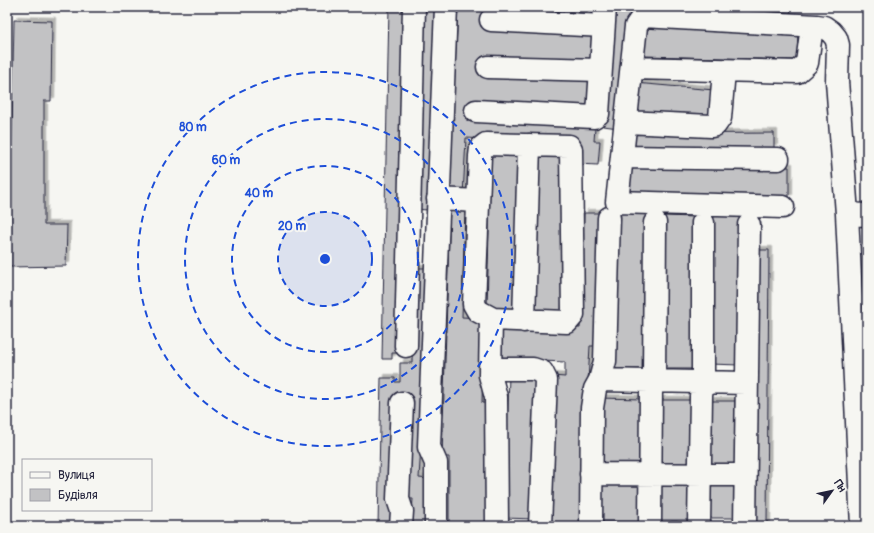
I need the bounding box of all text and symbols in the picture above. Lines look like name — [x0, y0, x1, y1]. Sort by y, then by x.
text: 80 m — [179, 120, 207, 135]
text: 60 m — [212, 153, 241, 168]
text: 40 m — [244, 186, 274, 201]
text: 20 m — [278, 219, 306, 234]
centre of rings — [318, 252, 332, 266]
legend — [22, 459, 152, 511]
text: Вулиця — [58, 468, 95, 483]
north arrow — [812, 471, 852, 511]
text: Пн — [831, 477, 849, 495]
text: Будівля — [58, 488, 98, 503]

